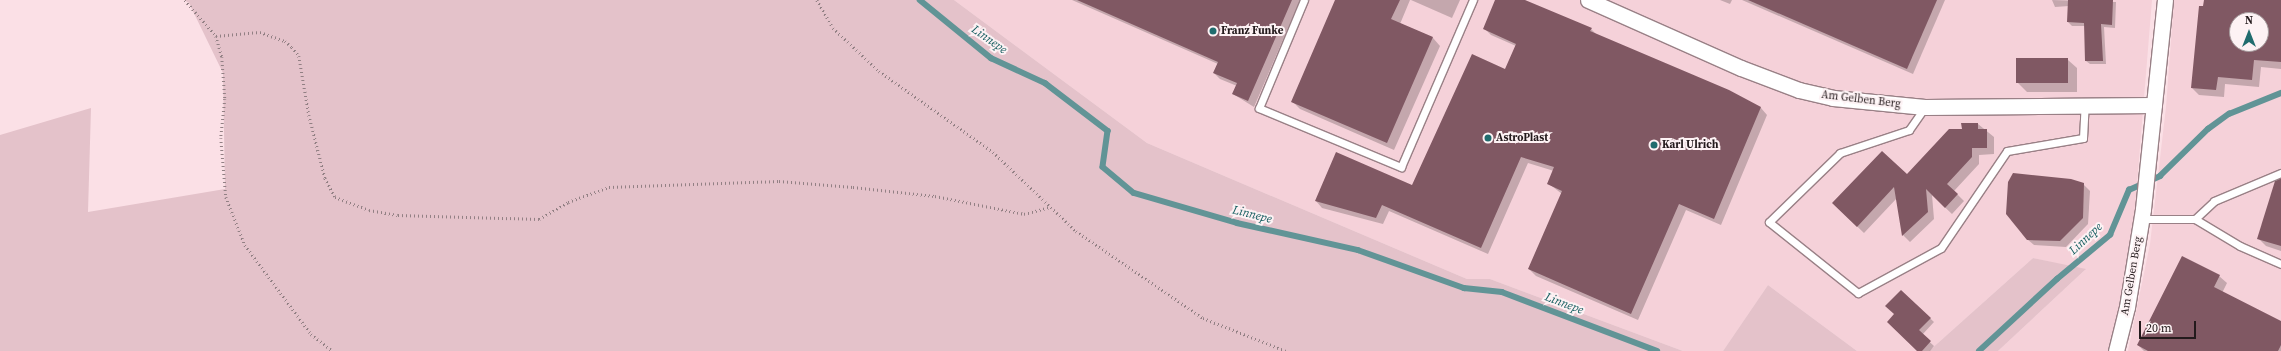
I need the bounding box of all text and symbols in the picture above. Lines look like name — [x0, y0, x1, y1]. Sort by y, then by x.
north arrow — [2229, 12, 2269, 52]
text: N — [2245, 13, 2253, 28]
water label: Linnepe — [968, 23, 1010, 57]
place label: Franz Funke — [1221, 24, 1283, 38]
marker: Franz Funke — [1208, 26, 1218, 36]
street label: Am Gelben Berg — [1820, 89, 1902, 111]
place label: AstroPlast — [1496, 131, 1548, 145]
marker: AstroPlast — [1483, 133, 1493, 143]
place label: Karl Ulrich — [1662, 138, 1718, 152]
marker: Karl Ulrich — [1649, 140, 1659, 150]
water label: Linnepe — [1231, 203, 1273, 227]
water label: Linnepe — [2066, 220, 2106, 258]
street label: Am Gelben Berg — [2119, 235, 2145, 317]
water label: Linnepe — [1543, 290, 1585, 318]
scale bar — [2141, 313, 2198, 339]
text: 20 m — [2146, 320, 2172, 336]

